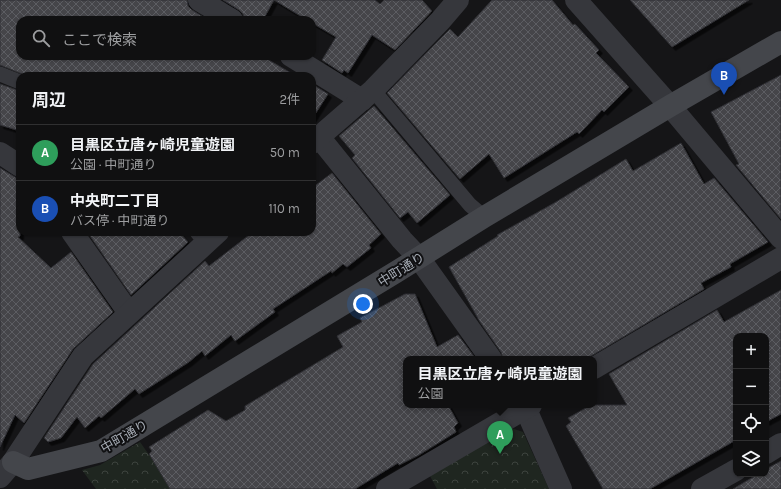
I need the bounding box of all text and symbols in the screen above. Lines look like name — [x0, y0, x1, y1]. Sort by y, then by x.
search box — [16, 16, 316, 60]
icon: search — [30, 27, 52, 49]
text: ここで検索 — [62, 31, 137, 49]
pin: B — [711, 62, 737, 95]
text: 周辺 — [32, 90, 66, 110]
text: 2件 — [279, 92, 300, 107]
text: 目黒区立唐ヶ崎児童遊園 — [70, 136, 235, 154]
text: A — [41, 145, 49, 160]
text: 50 m — [270, 145, 300, 160]
text: 公園 · 中町通り — [70, 157, 157, 172]
text: 中央町二丁目 — [70, 192, 160, 210]
text: B — [41, 201, 49, 216]
text: 110 m — [268, 201, 300, 216]
text: バス停 · 中町通り — [70, 213, 170, 228]
street label: 中町通り — [375, 249, 427, 290]
your location — [353, 294, 373, 314]
map controls — [733, 333, 769, 477]
button: + — [733, 333, 769, 369]
popup — [403, 356, 597, 408]
text: 目黒区立唐ヶ崎児童遊園 — [417, 365, 583, 383]
button: − — [733, 369, 769, 405]
text: 公園 — [417, 386, 444, 401]
button: locate — [733, 405, 769, 441]
street label: 中町通り — [98, 417, 151, 456]
pin: A — [487, 421, 513, 454]
button: layers — [733, 441, 769, 477]

